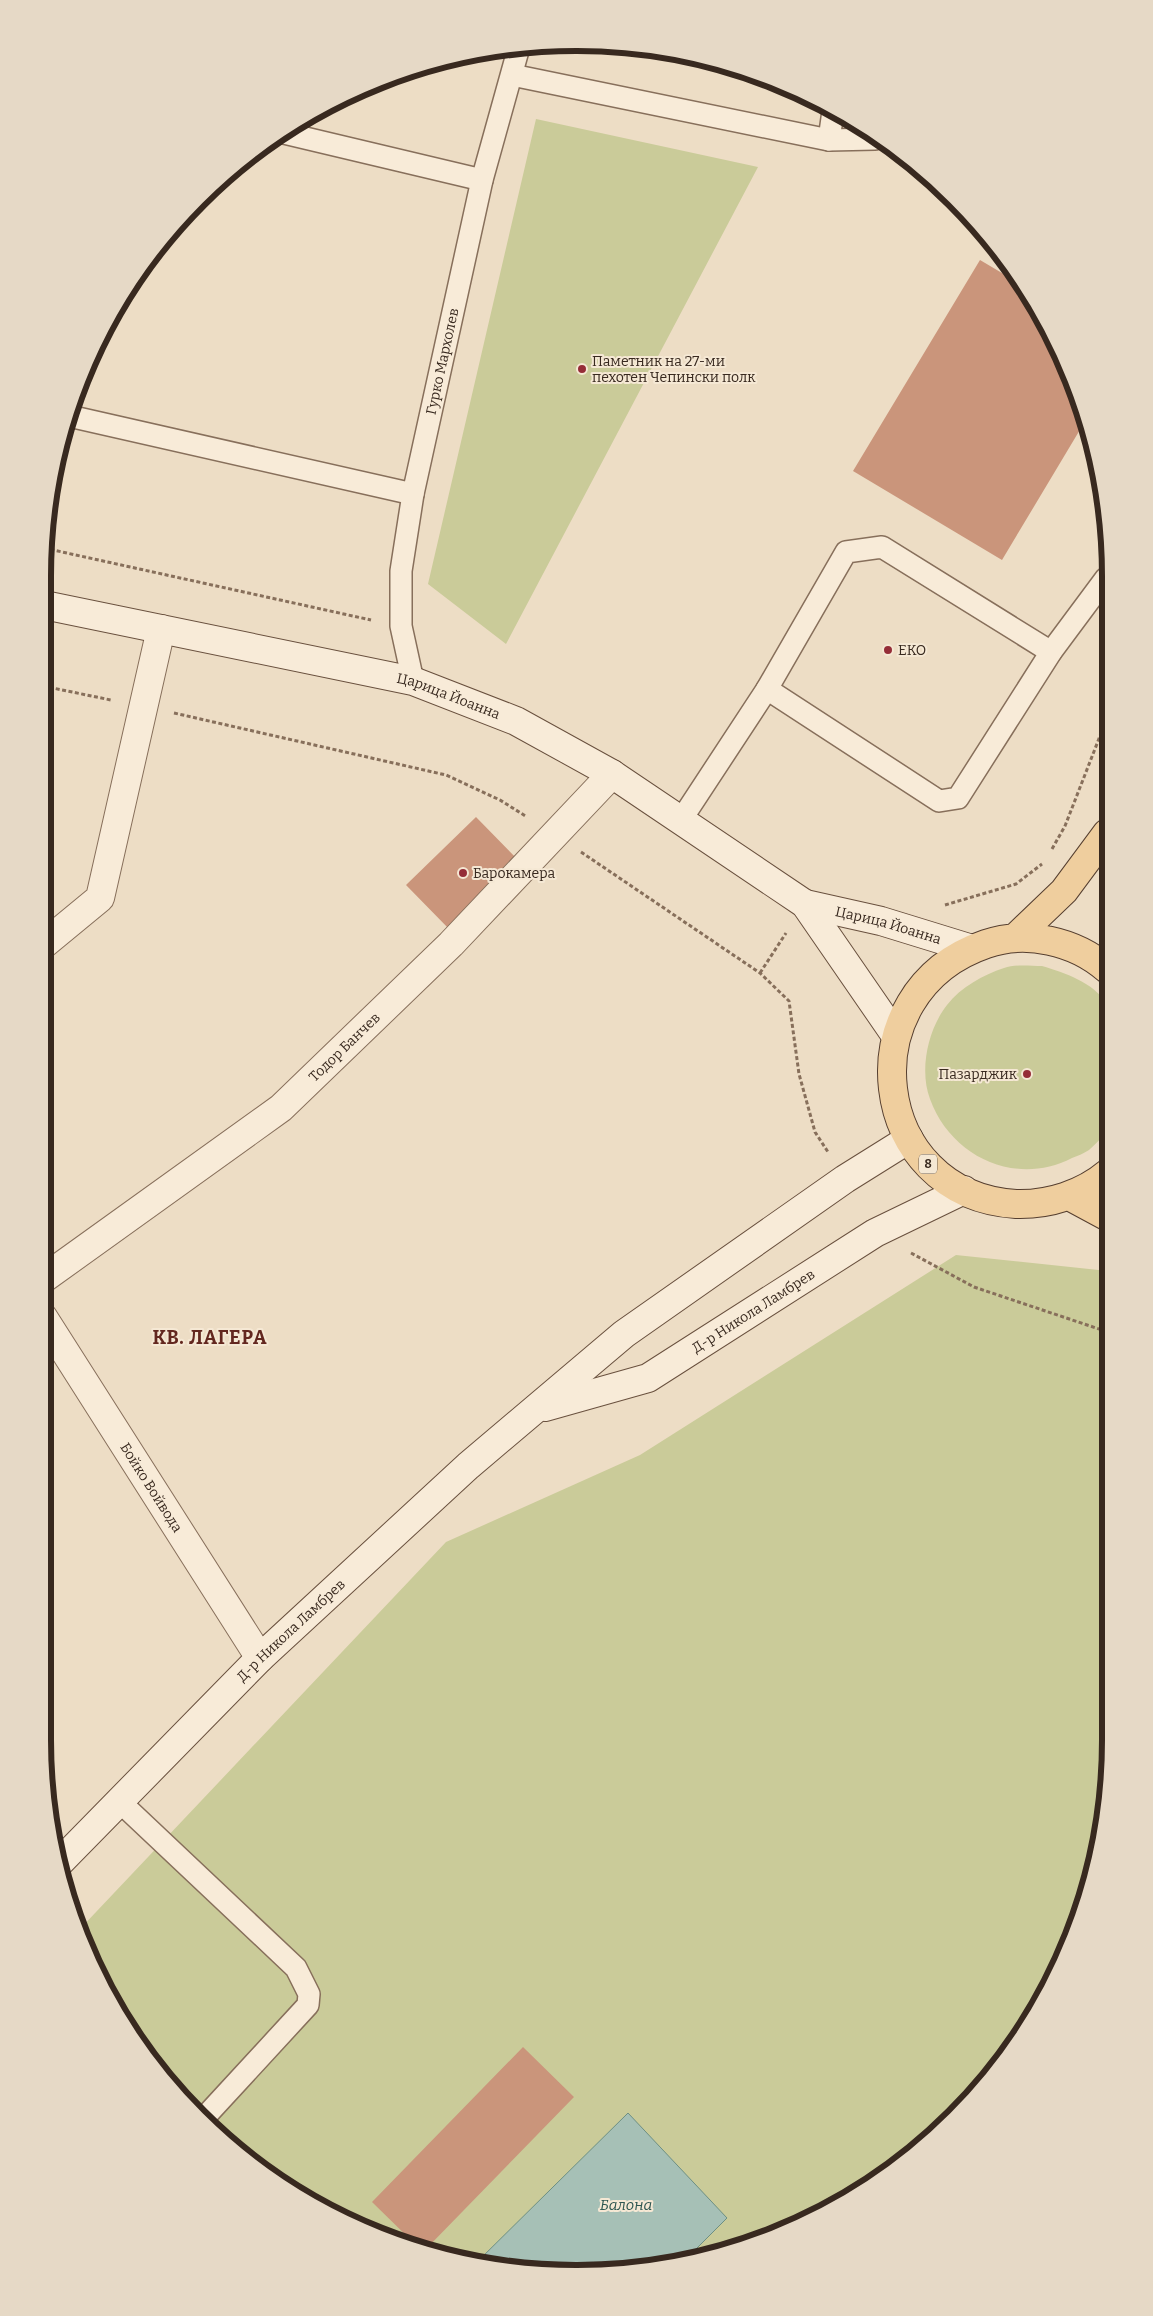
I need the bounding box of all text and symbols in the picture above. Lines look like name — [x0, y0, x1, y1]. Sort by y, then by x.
street label: Гурко Мархолев — [423, 306, 463, 416]
place label: Паметник на 27-ми пехотен Чепински полк — [592, 353, 756, 386]
marker: Паметник на 27-ми пехотен Чепински полк — [576, 363, 588, 375]
place label: EKO — [898, 642, 926, 659]
marker: EKO — [882, 644, 894, 656]
street label: Царица Йоанна — [395, 670, 503, 723]
place label: Барокамера — [473, 865, 556, 882]
marker: Барокамера — [457, 867, 469, 879]
street label: Царица Йоанна — [834, 903, 944, 948]
street label: Тодор Банчев — [306, 1009, 384, 1085]
place label: Пазарджик — [939, 1066, 1018, 1083]
marker: Пазарджик — [1021, 1068, 1033, 1080]
road number: 8 — [919, 1154, 937, 1174]
street label: Д-р Никола Ламбрев — [689, 1266, 818, 1357]
district label: КВ. ЛАГЕРА — [152, 1326, 268, 1349]
street label: Бойко Войвода — [116, 1440, 186, 1536]
street label: Д-р Никола Ламбрев — [234, 1576, 349, 1685]
water label: Балона — [600, 2196, 652, 2214]

